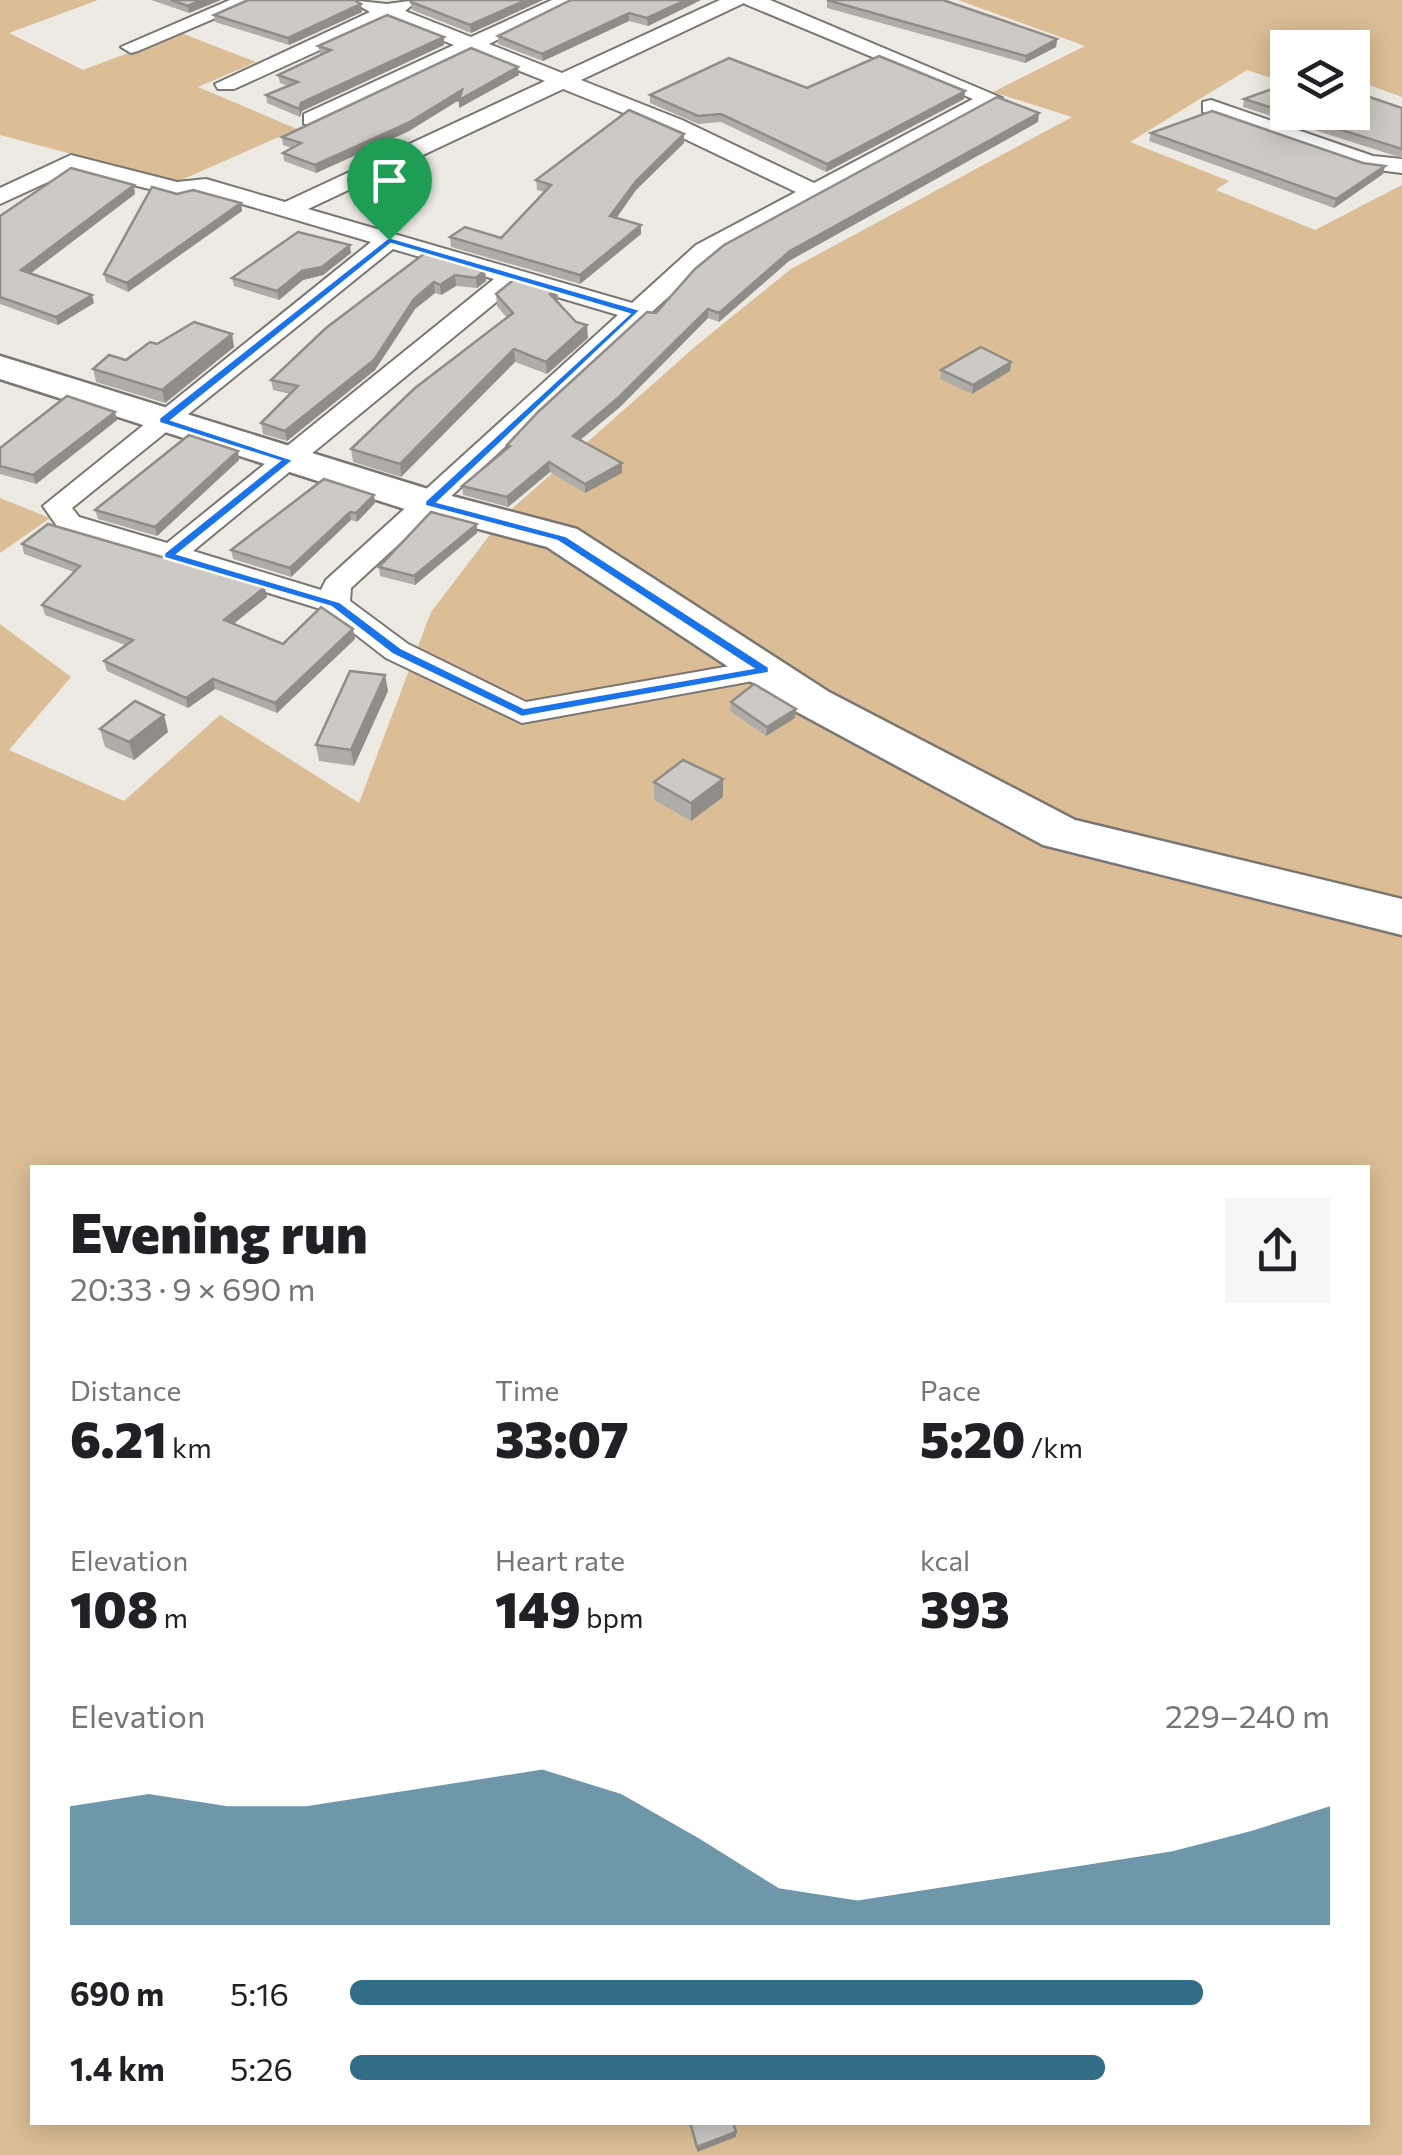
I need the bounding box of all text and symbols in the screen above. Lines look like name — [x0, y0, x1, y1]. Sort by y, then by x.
map controls — [1270, 30, 1370, 130]
button: layers — [1270, 30, 1370, 130]
pin — [347, 138, 432, 241]
icon: arrive — [362, 153, 417, 208]
text: Evening run — [70, 1197, 368, 1264]
button: share — [1225, 1198, 1330, 1303]
text: 20:33 · 9 × 690 m — [70, 1268, 315, 1308]
text: Distance — [70, 1373, 181, 1407]
text: Time — [495, 1373, 559, 1407]
text: Pace — [920, 1373, 981, 1407]
text: 6.21 — [70, 1407, 167, 1468]
text: 33:07 — [495, 1407, 629, 1468]
text: 5:20 — [920, 1407, 1025, 1468]
text: km — [167, 1430, 212, 1464]
text: /km — [1025, 1430, 1083, 1464]
text: Elevation — [70, 1543, 188, 1577]
text: Heart rate — [495, 1543, 625, 1577]
text: kcal — [920, 1543, 970, 1577]
text: 108 — [70, 1577, 158, 1638]
text: 149 — [495, 1577, 581, 1638]
text: 393 — [920, 1577, 1010, 1638]
text: m — [158, 1600, 188, 1634]
text: bpm — [581, 1600, 643, 1634]
text: Elevation — [70, 1695, 205, 1735]
text: 229–240 m — [1165, 1695, 1330, 1735]
text: 690 m — [70, 1973, 164, 2013]
text: 5:16 — [230, 1973, 289, 2013]
text: 1.4 km — [70, 2048, 165, 2088]
text: 5:26 — [230, 2048, 293, 2088]

